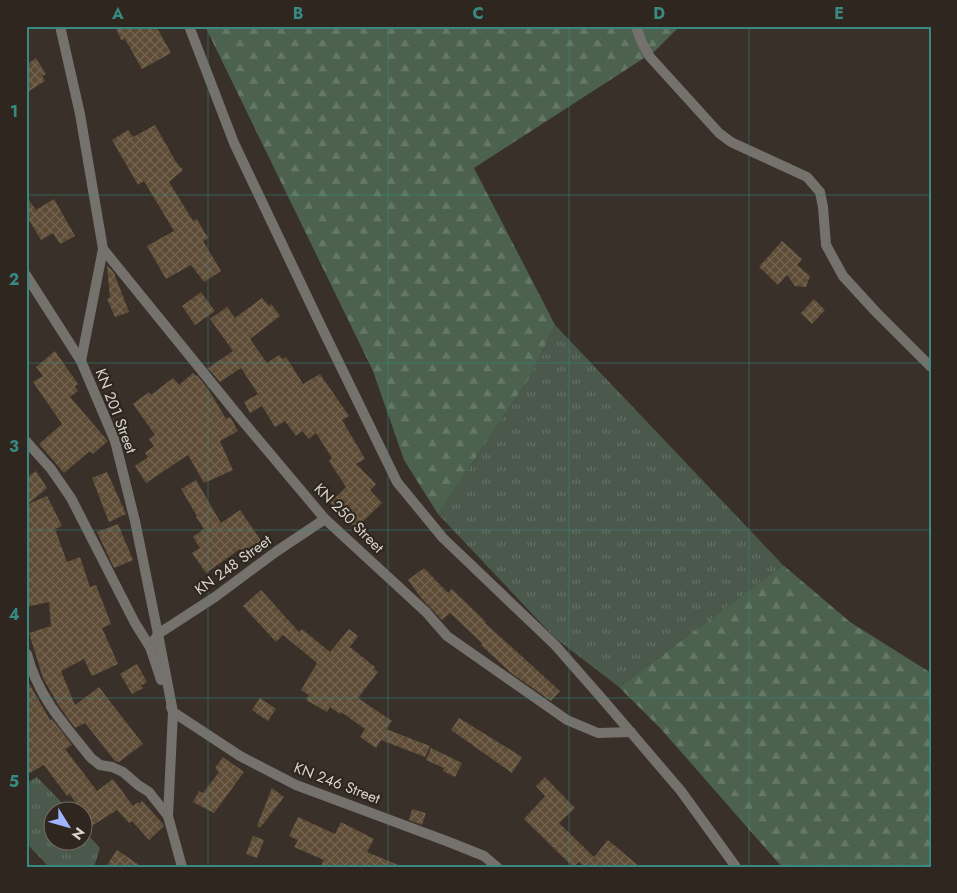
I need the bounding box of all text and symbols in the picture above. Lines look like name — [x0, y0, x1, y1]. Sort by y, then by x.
text: A — [111, 2, 124, 25]
text: B — [293, 2, 303, 25]
text: C — [472, 2, 484, 25]
text: D — [653, 2, 665, 25]
text: E — [834, 2, 844, 25]
text: 1 — [10, 100, 18, 123]
text: 2 — [9, 268, 19, 291]
street label: KN 201 Street — [90, 365, 142, 457]
text: 3 — [9, 435, 19, 458]
street label: KN 250 Street — [309, 478, 389, 558]
street label: KN 248 Street — [190, 529, 276, 600]
text: 4 — [8, 603, 20, 626]
street label: KN 246 Street — [291, 756, 384, 810]
text: 5 — [9, 770, 19, 793]
north arrow — [42, 800, 92, 850]
text: N — [67, 823, 90, 844]

